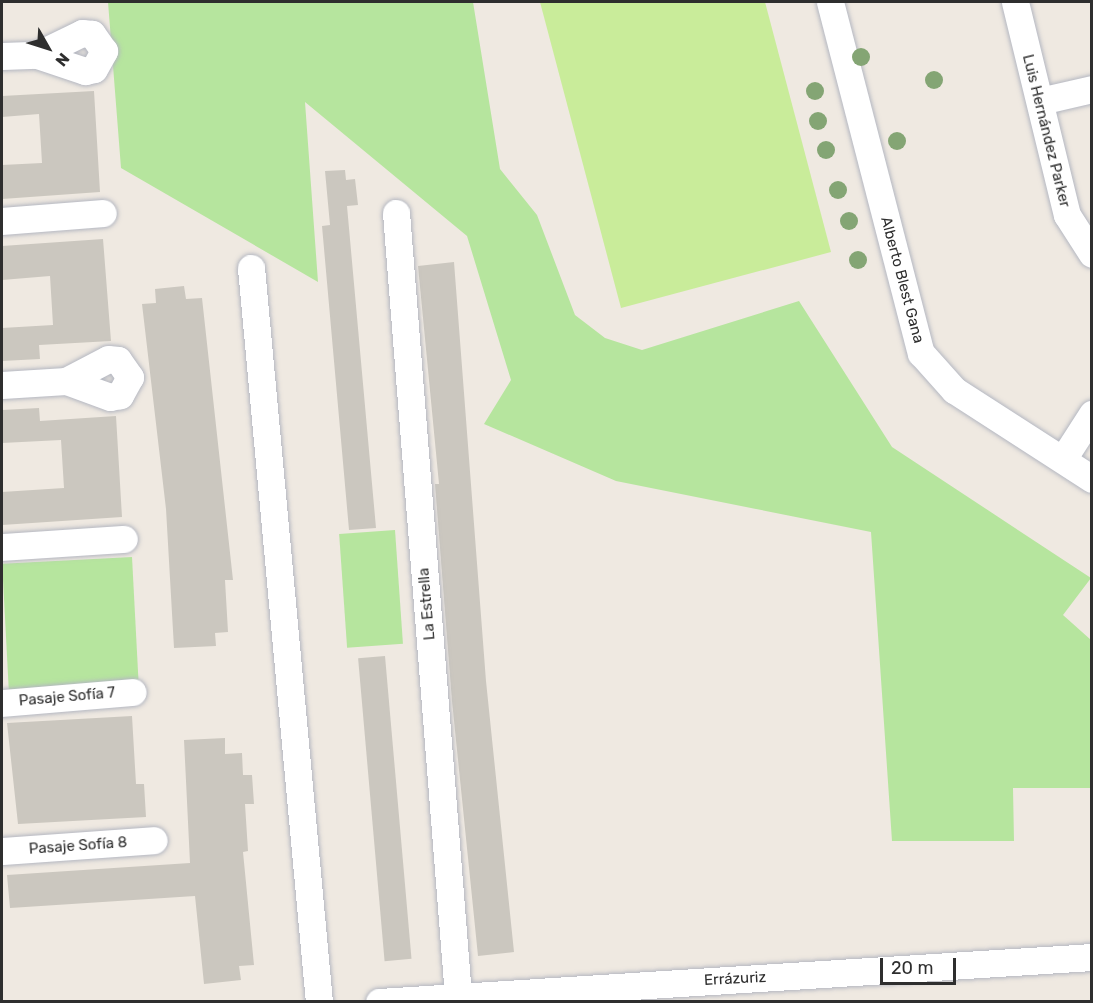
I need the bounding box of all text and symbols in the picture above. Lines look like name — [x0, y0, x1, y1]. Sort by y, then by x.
north arrow — [18, 18, 78, 78]
text: N — [51, 49, 73, 70]
street label: Luis Hernández Parker — [1018, 53, 1074, 209]
street label: Alberto Blest Gana — [876, 215, 928, 345]
street label: La Estrella — [415, 567, 439, 641]
street label: Pasaje Sofía 7 — [18, 684, 116, 710]
street label: Pasaje Sofía 8 — [28, 834, 128, 858]
scale bar — [883, 946, 960, 984]
text: 20 m — [891, 957, 933, 979]
street label: Errázuriz — [703, 968, 767, 990]

